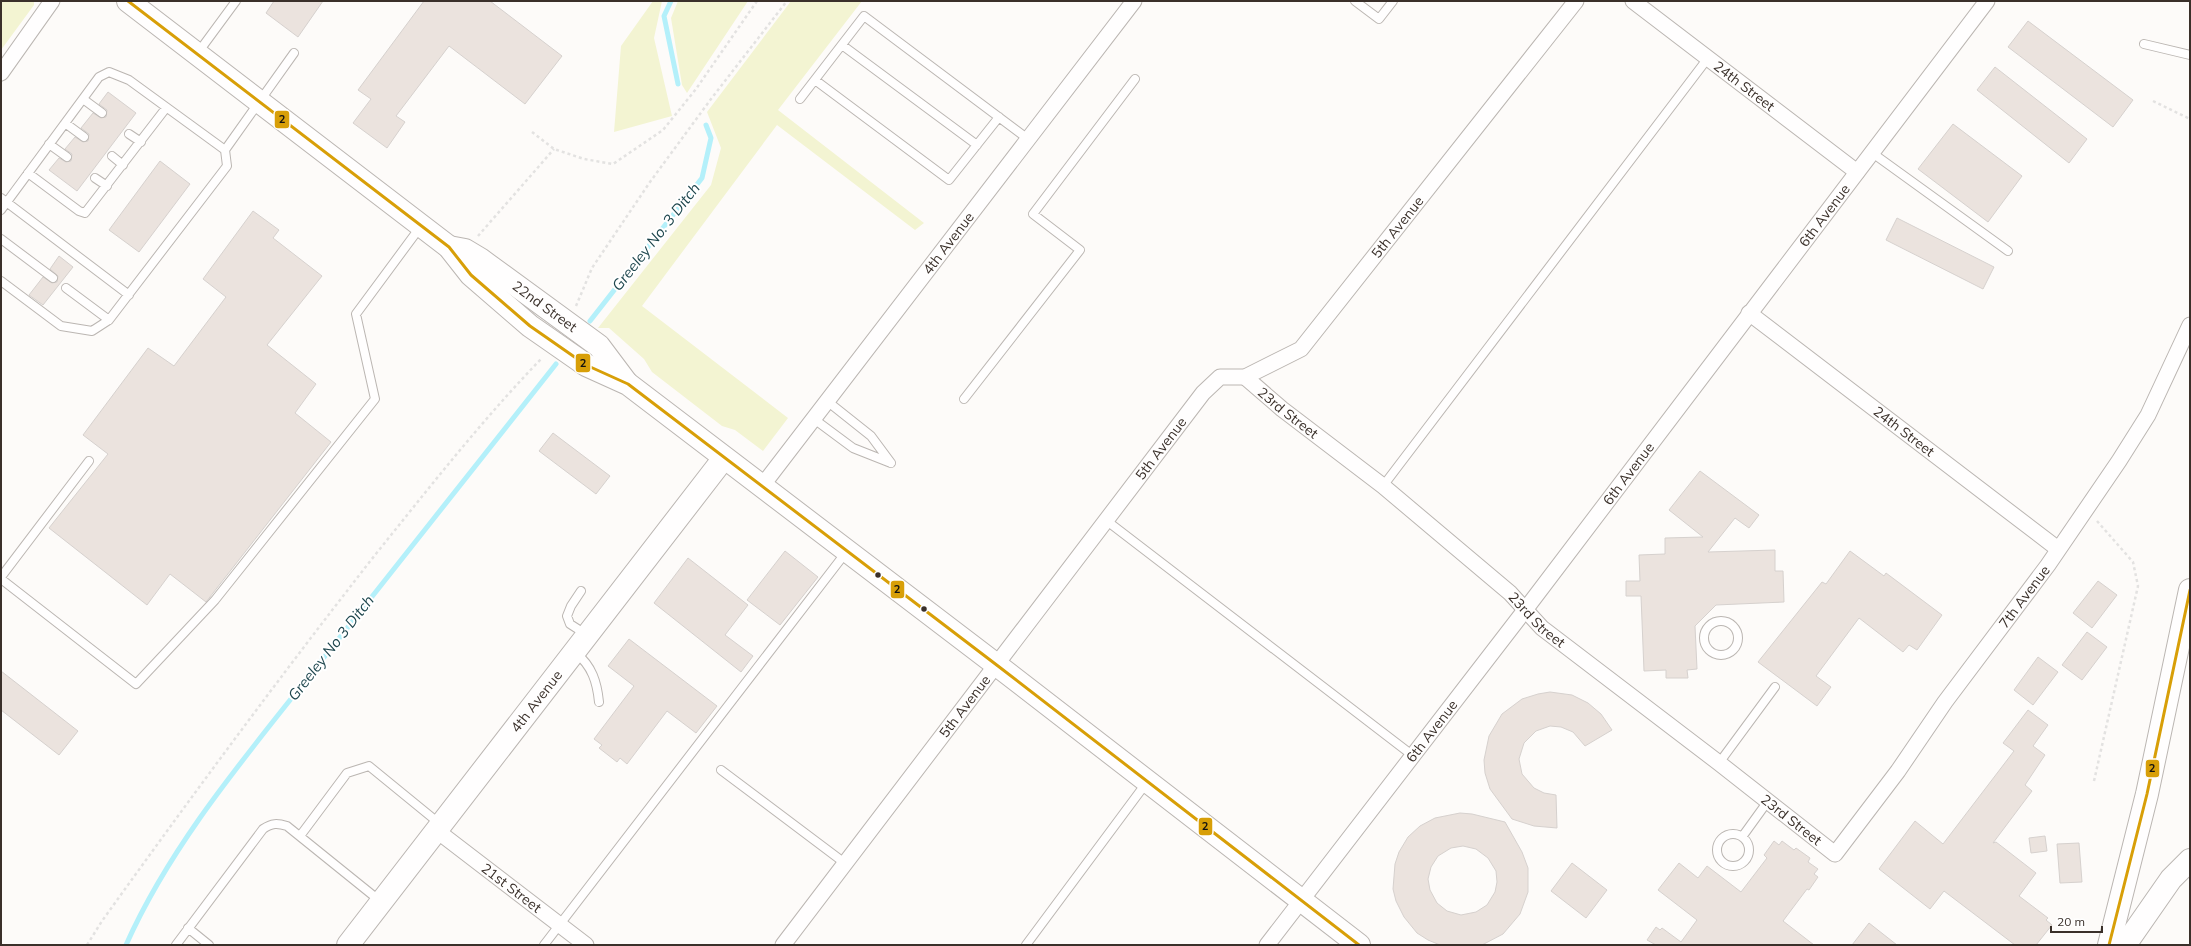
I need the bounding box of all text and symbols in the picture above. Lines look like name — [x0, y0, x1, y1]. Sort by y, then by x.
street label: 24th Street — [1710, 57, 1779, 115]
line badge: 2 — [274, 110, 290, 129]
text: 2 — [279, 112, 286, 126]
water label: Greeley No. 3 Ditch — [607, 179, 704, 295]
street label: 6th Avenue — [1795, 181, 1854, 250]
street label: 5th Avenue — [1367, 192, 1427, 262]
street label: 4th Avenue — [919, 208, 978, 278]
street label: 22nd Street — [509, 277, 581, 336]
line badge: 2 — [575, 353, 591, 373]
text: 2 — [580, 356, 587, 370]
street label: 23rd Street — [1254, 383, 1322, 443]
street label: 24th Street — [1870, 402, 1938, 461]
street label: 5th Avenue — [1131, 414, 1190, 483]
street label: 6th Avenue — [1599, 439, 1658, 509]
street label: 7th Avenue — [1995, 562, 2054, 632]
unlabelled marker — [873, 570, 883, 580]
line badge: 2 — [890, 580, 905, 599]
text: 2 — [894, 582, 901, 596]
street label: 23rd Street — [1504, 588, 1569, 652]
water label: Greeley No 3 Ditch — [283, 591, 378, 704]
unlabelled marker — [919, 604, 929, 614]
street label: 4th Avenue — [506, 666, 566, 736]
street label: 5th Avenue — [935, 671, 994, 741]
street label: 6th Avenue — [1402, 696, 1461, 766]
line badge: 2 — [2145, 759, 2160, 778]
text: 2 — [2149, 761, 2156, 775]
street label: 23rd Street — [1757, 790, 1826, 849]
line badge: 2 — [1198, 817, 1213, 836]
text: 2 — [1202, 819, 1209, 833]
street label: 21st Street — [478, 859, 545, 917]
scale bar — [2051, 908, 2102, 934]
text: 20 m — [2057, 914, 2085, 929]

